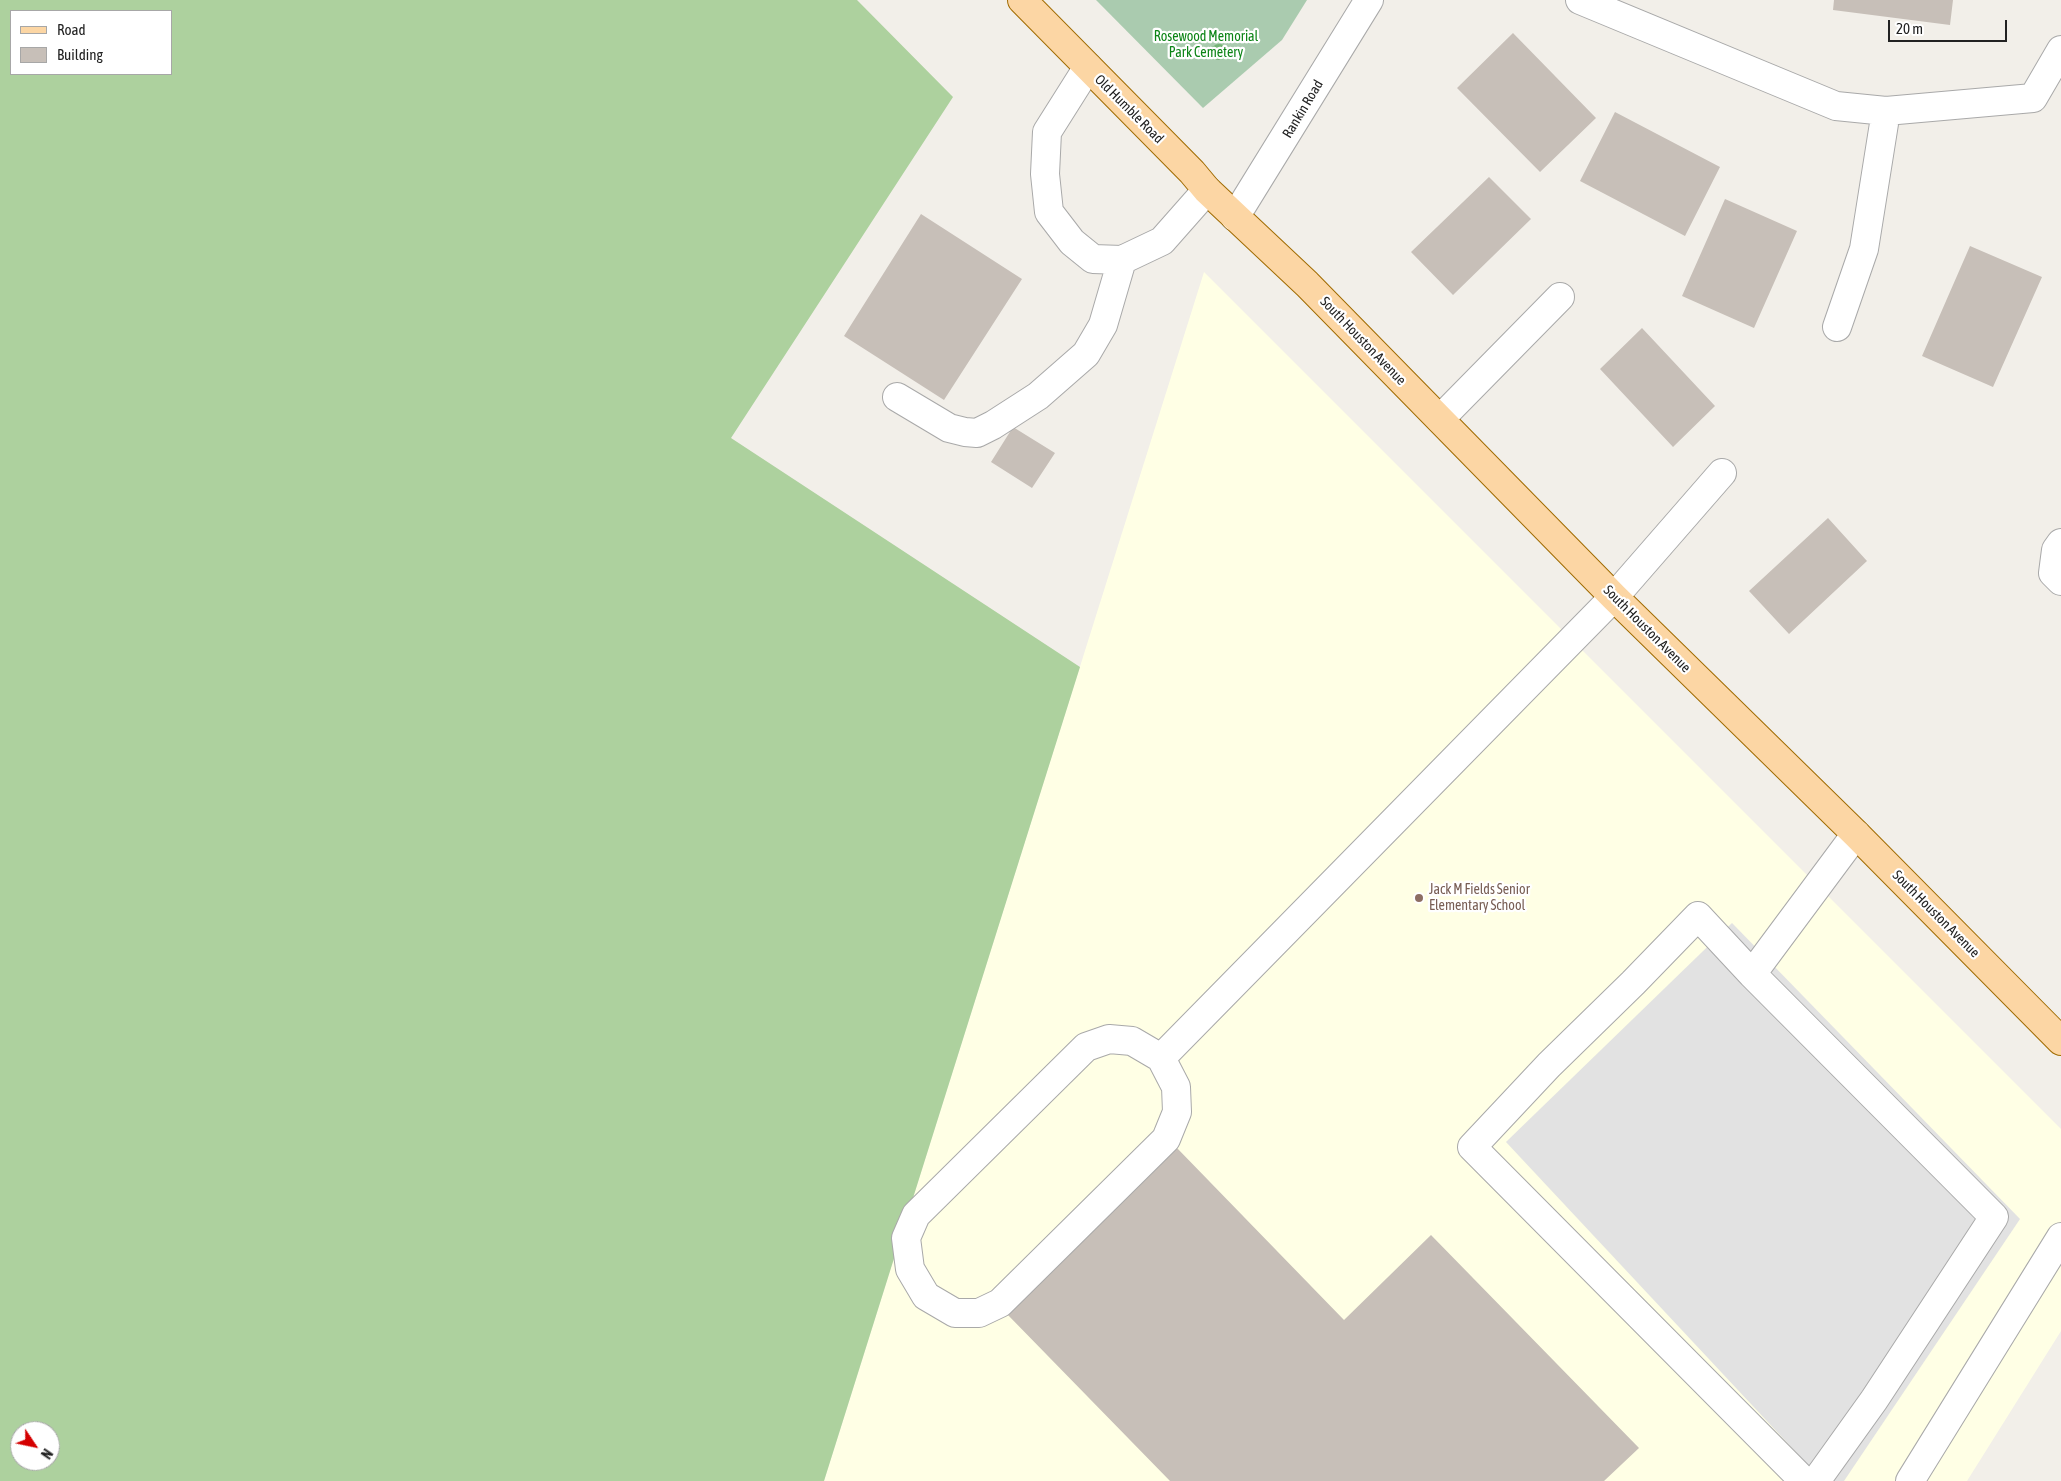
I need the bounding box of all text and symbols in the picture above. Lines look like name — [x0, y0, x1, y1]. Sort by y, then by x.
legend — [10, 10, 172, 75]
scale bar — [1891, 10, 2010, 42]
text: 20 m — [1896, 20, 1923, 37]
text: Road — [57, 21, 86, 38]
park label: Rosewood Memorial Park Cemetery — [1154, 29, 1258, 62]
text: Building — [57, 46, 103, 63]
street label: Old Humble Road — [1091, 71, 1167, 147]
street label: Rankin Road — [1279, 77, 1327, 141]
street label: South Houston Avenue — [1317, 293, 1409, 389]
street label: South Houston Avenue — [1600, 582, 1694, 676]
street label: South Houston Avenue — [1889, 867, 1983, 961]
place label: Jack M Fields Senior Elementary School — [1429, 882, 1530, 914]
marker: Jack M Fields Senior Elementary School — [1413, 892, 1425, 904]
north arrow — [10, 1421, 60, 1471]
text: N — [38, 1446, 56, 1462]

